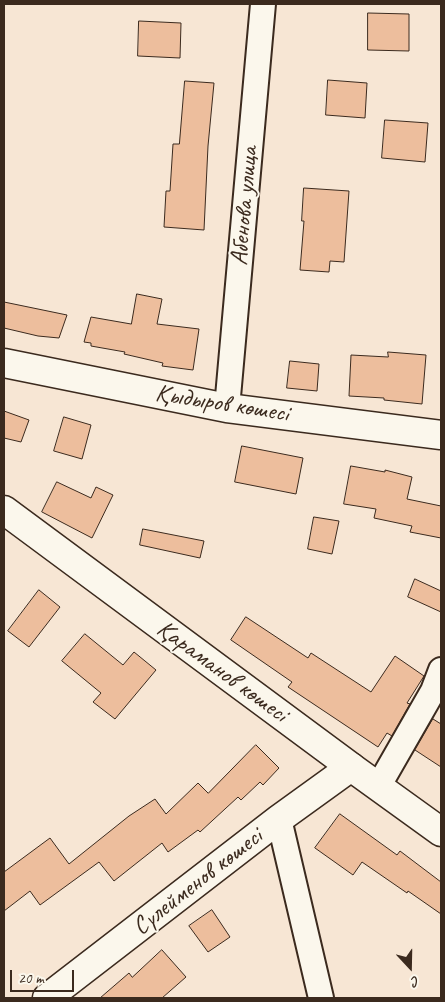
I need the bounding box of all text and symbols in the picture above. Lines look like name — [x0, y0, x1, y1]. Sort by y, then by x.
street label: Абенова улица — [225, 145, 265, 267]
street label: Қыдыров көшесі — [153, 379, 291, 429]
street label: Қараманов көшесі — [150, 614, 294, 730]
street label: Сүлейменов көшесі — [127, 822, 269, 942]
north arrow — [385, 942, 435, 992]
scale bar — [12, 960, 76, 992]
text: 20 m — [18, 969, 44, 988]
text: С — [409, 972, 422, 991]

